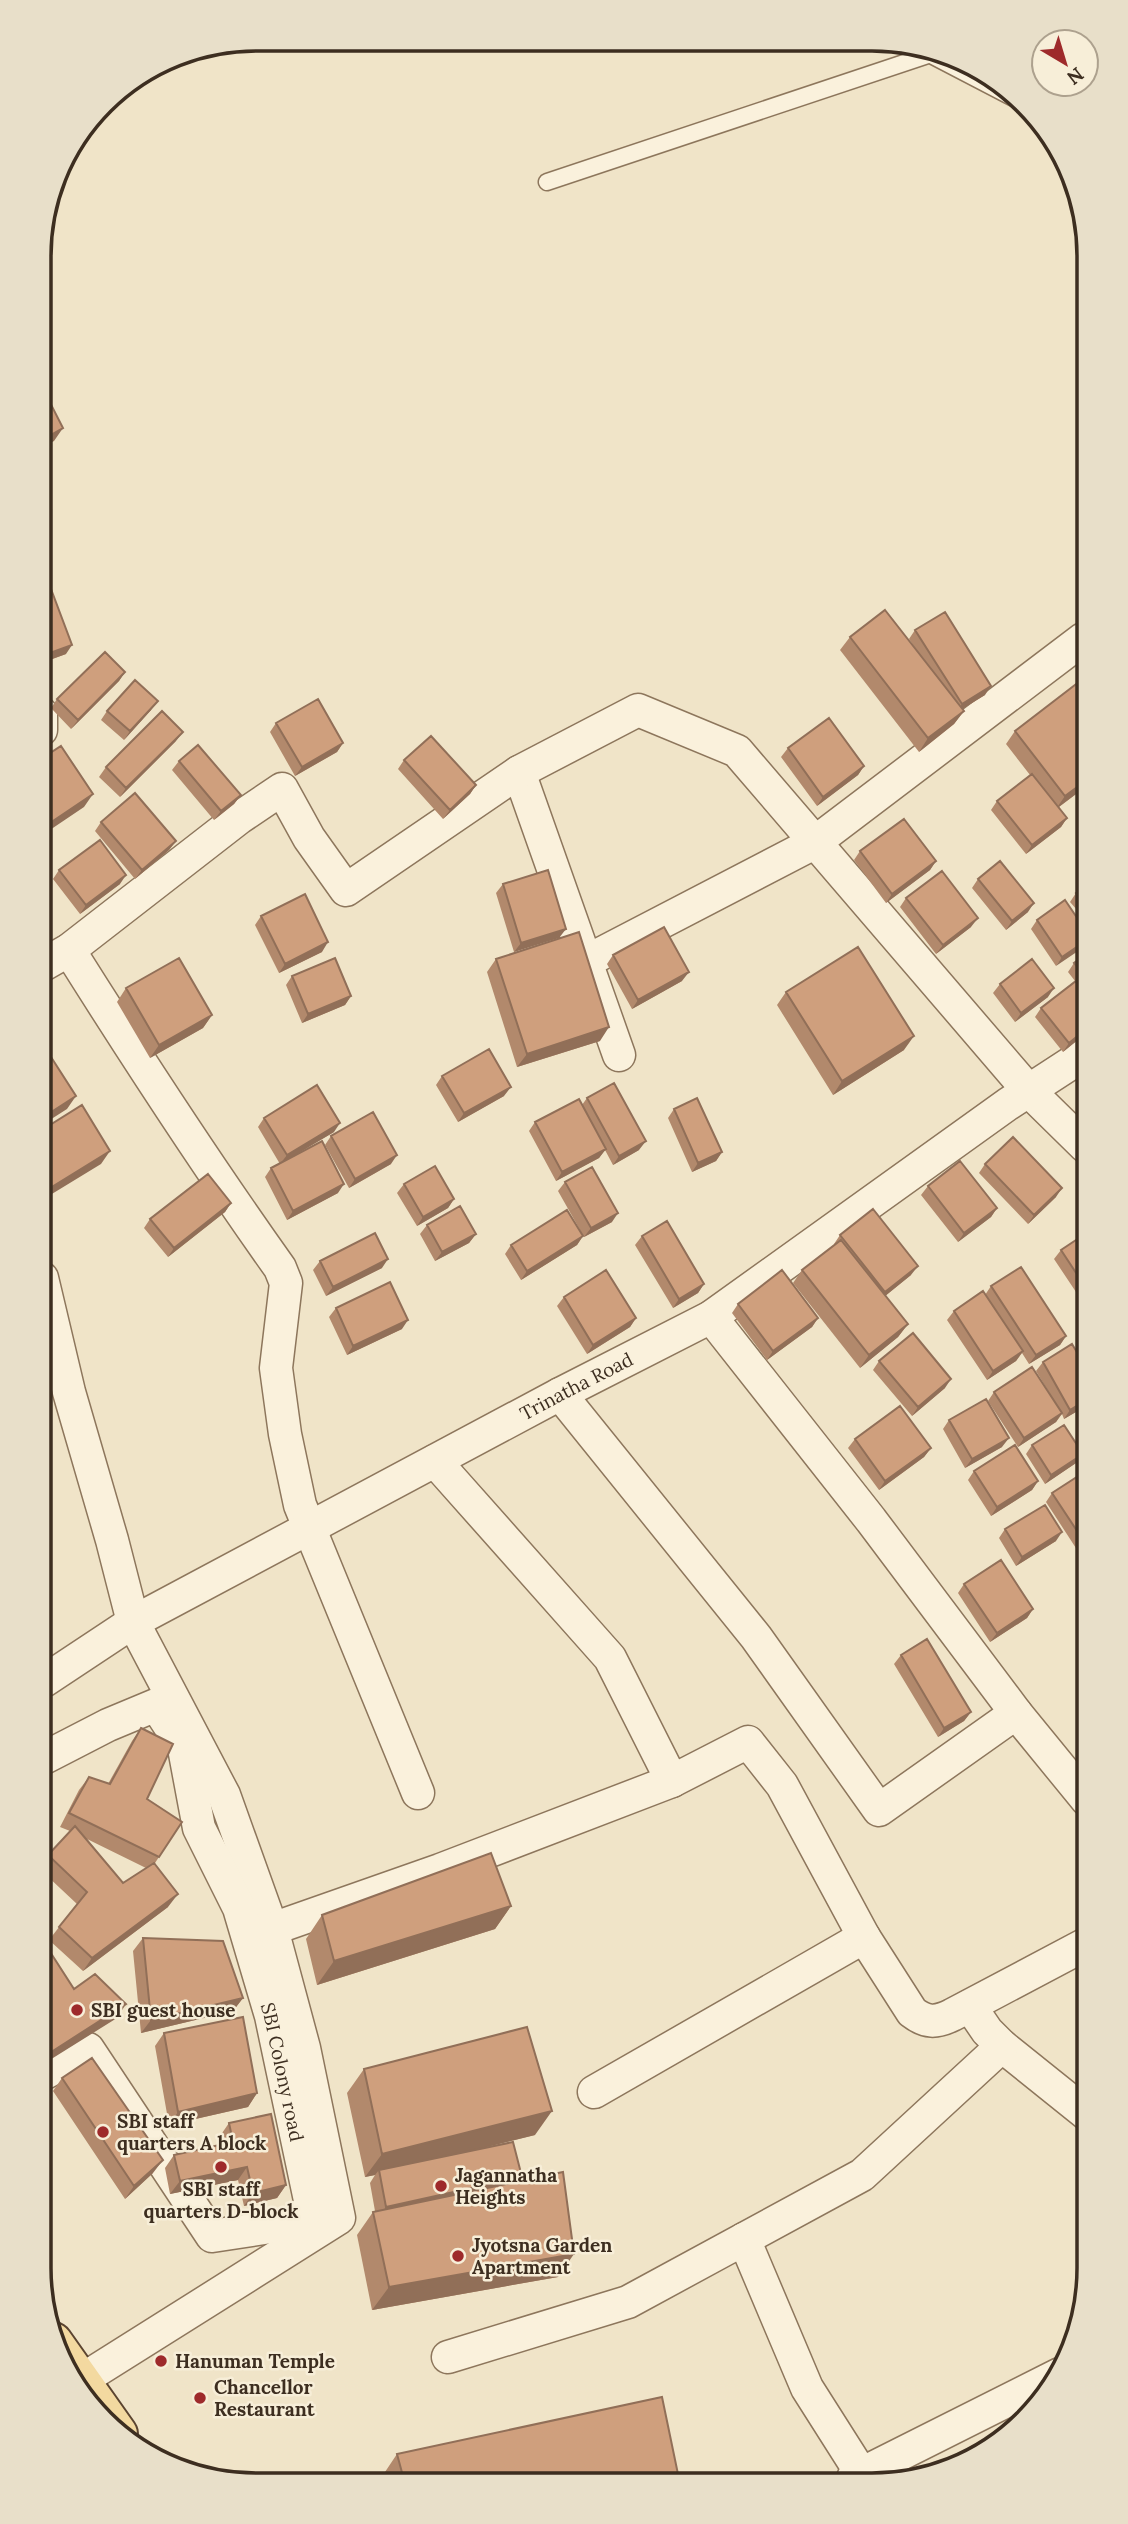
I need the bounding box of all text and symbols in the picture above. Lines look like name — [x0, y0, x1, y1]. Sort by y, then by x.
north arrow — [1030, 28, 1100, 98]
text: N — [1062, 62, 1089, 91]
street label: Trinatha Road — [516, 1347, 637, 1425]
place label: SBI guest house — [91, 1998, 235, 2022]
street label: SBI Colony road — [256, 2000, 309, 2144]
marker: SBI guest house — [69, 2002, 85, 2018]
place label: SBI staff quarters A block — [117, 2109, 266, 2155]
marker: SBI staff quarters A block — [95, 2124, 111, 2140]
marker: SBI staff quarters D-block — [213, 2159, 229, 2175]
place label: Jagannatha Heights — [455, 2163, 557, 2209]
place label: SBI staff quarters D-block — [144, 2177, 298, 2223]
marker: Jagannatha Heights — [433, 2178, 449, 2194]
place label: Jyotsna Garden Apartment — [472, 2233, 612, 2279]
marker: Jyotsna Garden Apartment — [450, 2248, 466, 2264]
place label: Hanuman Temple — [175, 2349, 335, 2373]
marker: Hanuman Temple — [153, 2353, 169, 2369]
place label: Chancellor Restaurant — [214, 2375, 316, 2421]
marker: Chancellor Restaurant — [192, 2390, 208, 2406]

